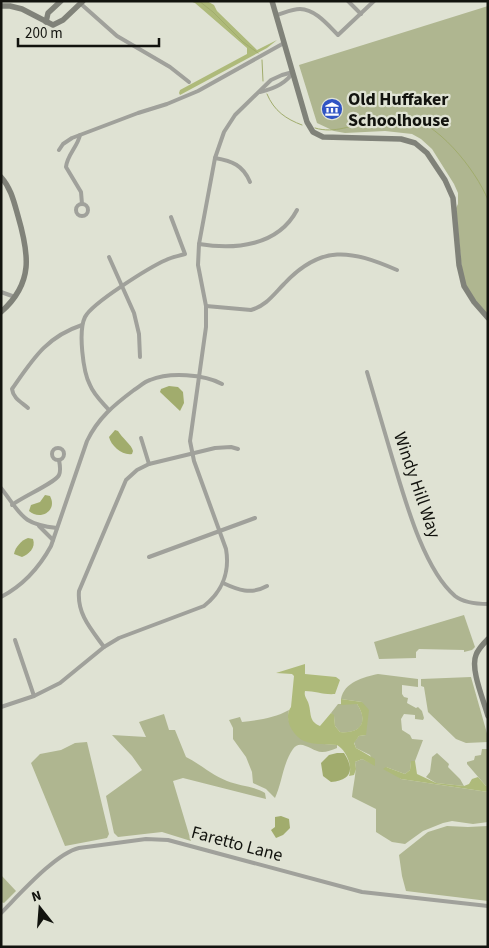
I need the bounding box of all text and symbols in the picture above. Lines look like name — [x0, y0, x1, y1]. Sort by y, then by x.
scale bar — [18, 15, 159, 47]
text: 200 m — [25, 23, 63, 44]
place label: Old Huffaker Schoolhouse — [348, 87, 450, 133]
museum icon: Old Huffaker Schoolhouse — [320, 97, 344, 121]
street label: Windy Hill Way — [387, 429, 447, 542]
street label: Faretto Lane — [189, 820, 286, 868]
north arrow — [15, 883, 65, 933]
text: N — [29, 886, 44, 907]

